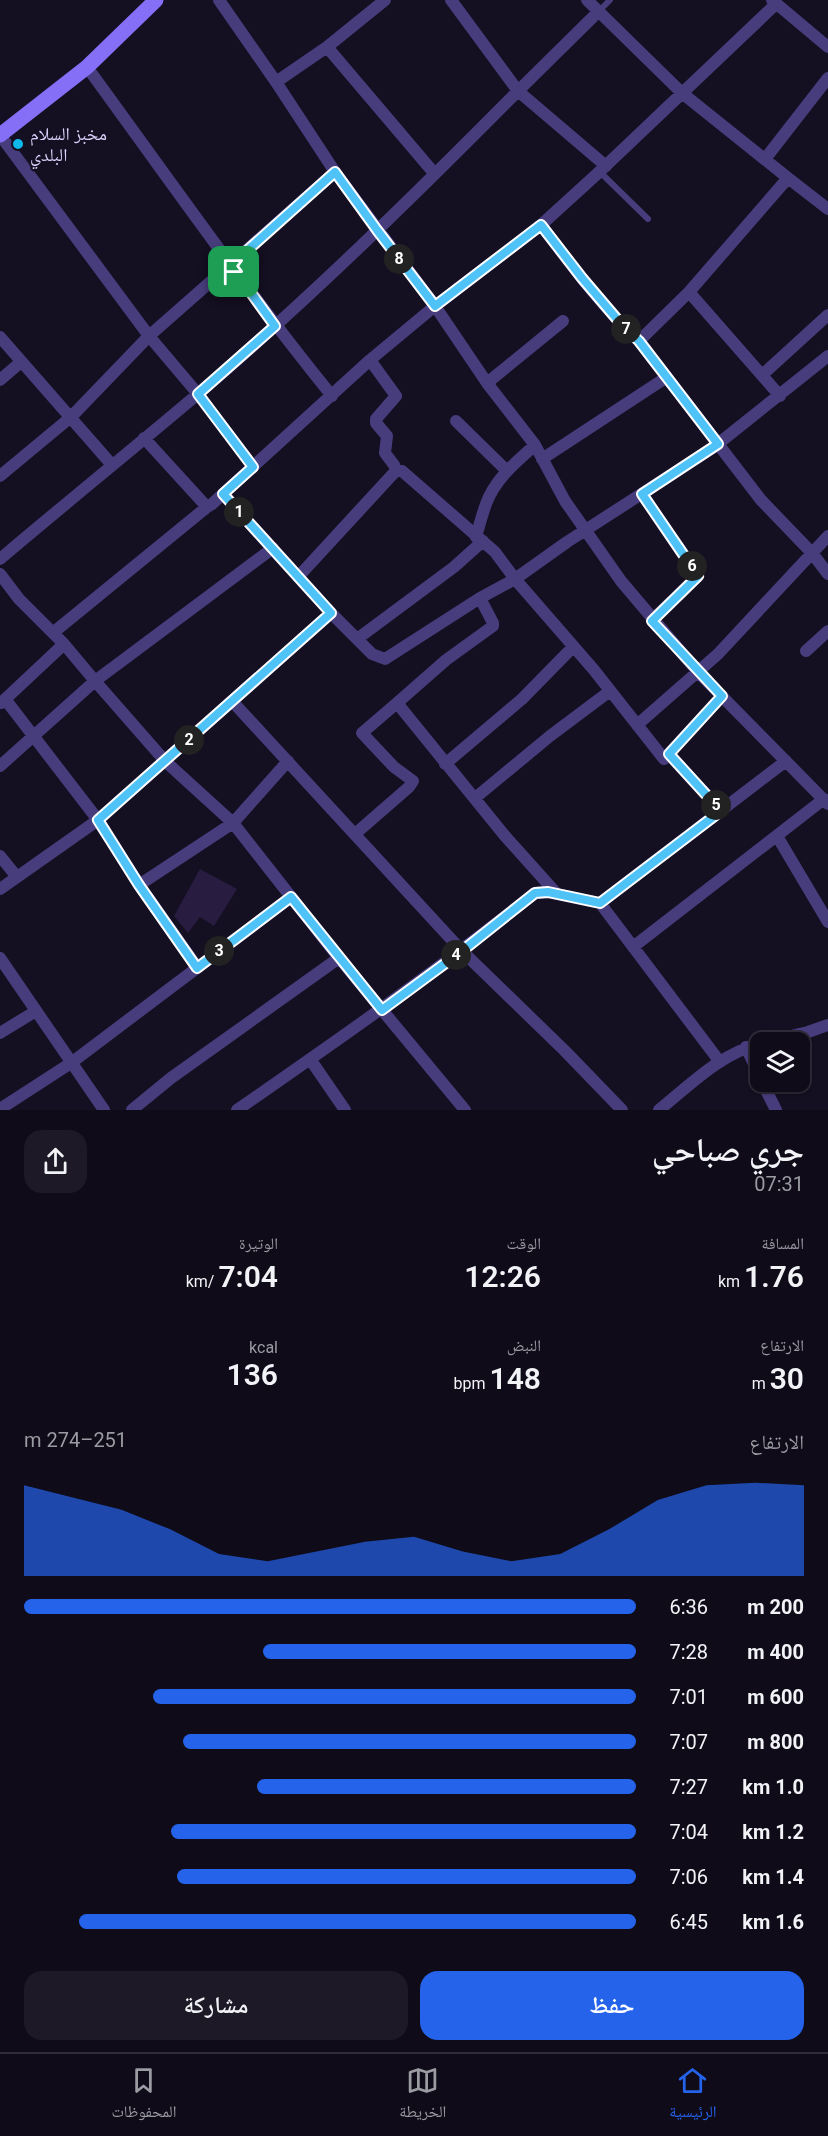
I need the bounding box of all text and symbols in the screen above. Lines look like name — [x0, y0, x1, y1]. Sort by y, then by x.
place label: مخبز السلام البلدي — [30, 123, 107, 170]
marker: مخبز السلام البلدي — [11, 137, 25, 151]
pin: 8 — [384, 244, 414, 274]
pin — [208, 246, 259, 297]
text: 8 — [394, 249, 404, 268]
icon: arrive — [217, 255, 250, 288]
pin: 7 — [611, 314, 641, 344]
text: 7 — [621, 319, 631, 338]
pin: 1 — [224, 497, 254, 527]
text: 1 — [234, 502, 244, 521]
pin: 6 — [677, 551, 707, 581]
text: 6 — [687, 556, 697, 575]
pin: 2 — [174, 725, 204, 755]
text: 2 — [184, 730, 194, 749]
pin: 5 — [701, 790, 731, 820]
text: 5 — [711, 795, 721, 814]
pin: 3 — [204, 936, 234, 966]
pin: 4 — [441, 940, 471, 970]
text: 3 — [214, 941, 224, 960]
text: 4 — [451, 945, 461, 964]
map controls — [750, 1032, 810, 1092]
button: layers — [750, 1032, 810, 1092]
button: share — [24, 1130, 87, 1193]
text: جري صباحي — [652, 1130, 804, 1169]
text: 07:31 — [754, 1172, 804, 1196]
text: الوتيرة — [239, 1234, 278, 1253]
text: الوقت — [507, 1234, 541, 1253]
text: المسافة — [762, 1234, 804, 1253]
text: 7:04 — [218, 1259, 278, 1294]
text: 12:26 — [464, 1259, 541, 1294]
text: 1.76 — [744, 1259, 804, 1294]
text: /km — [186, 1272, 218, 1291]
text: km — [718, 1272, 744, 1291]
text: النبض — [507, 1336, 541, 1355]
text: الارتفاع — [760, 1336, 804, 1355]
text: kcal — [249, 1338, 278, 1357]
text: 136 — [227, 1357, 278, 1392]
text: 148 — [490, 1361, 541, 1396]
text: 30 — [770, 1361, 804, 1396]
text: bpm — [454, 1374, 490, 1393]
text: m — [752, 1374, 770, 1393]
text: 251–274 m — [24, 1428, 127, 1452]
text: الارتفاع — [749, 1430, 804, 1454]
text: 6:36 — [669, 1595, 708, 1619]
text: 200 m — [747, 1595, 804, 1619]
text: 7:28 — [669, 1640, 708, 1664]
text: 400 m — [747, 1640, 804, 1664]
text: 7:01 — [669, 1685, 708, 1709]
text: 600 m — [747, 1685, 804, 1709]
text: 7:07 — [669, 1730, 708, 1754]
text: 800 m — [747, 1730, 804, 1754]
text: 7:27 — [669, 1775, 708, 1799]
text: 1.0 km — [742, 1775, 804, 1799]
text: 7:04 — [669, 1820, 708, 1844]
text: 1.2 km — [742, 1820, 804, 1844]
text: 7:06 — [669, 1865, 708, 1889]
text: 1.4 km — [742, 1865, 804, 1889]
text: 6:45 — [669, 1910, 708, 1934]
text: 1.6 km — [742, 1910, 804, 1934]
button: مشاركة — [24, 1971, 408, 2040]
button: حفظ — [420, 1971, 804, 2040]
tab: المحفوظات — [111, 2064, 177, 2127]
tab: الخريطة — [399, 2064, 446, 2127]
tab: الرئيسية — [669, 2064, 717, 2127]

